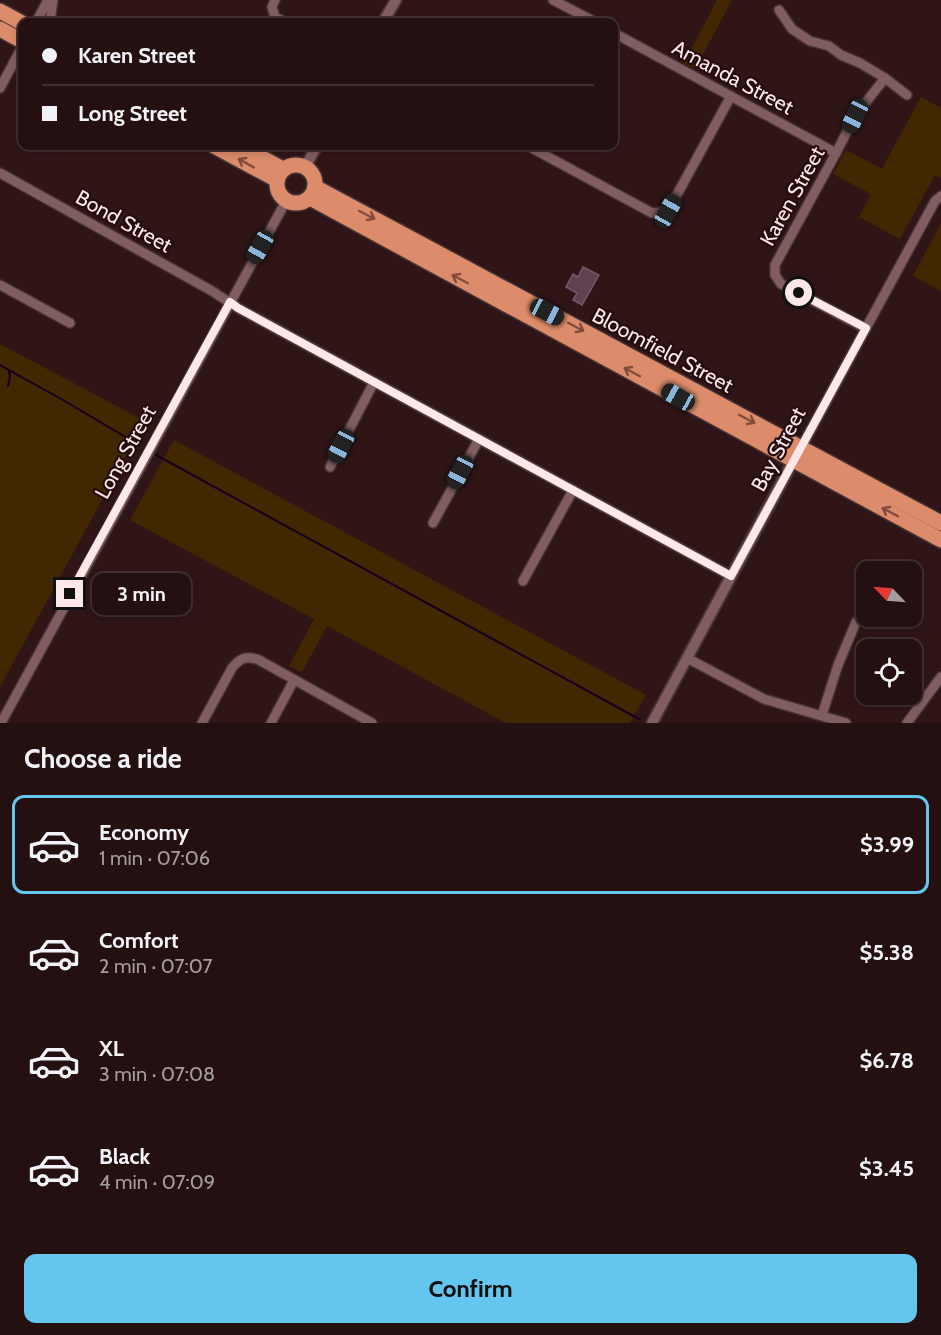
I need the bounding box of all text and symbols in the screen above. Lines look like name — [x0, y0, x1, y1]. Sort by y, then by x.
street label: Amanda Street — [668, 35, 798, 119]
text: Karen Street — [78, 42, 195, 69]
car — [839, 96, 871, 136]
text: Long Street — [78, 100, 187, 127]
street label: Karen Street — [755, 142, 829, 250]
one-way arrow — [237, 157, 255, 168]
street label: Bond Street — [72, 184, 176, 258]
car — [651, 191, 685, 231]
one-way arrow — [358, 209, 375, 221]
car — [243, 227, 277, 267]
one-way arrow — [452, 273, 470, 284]
route start — [785, 279, 812, 306]
car — [527, 296, 567, 328]
street label: Bloomfield Street — [588, 302, 738, 398]
one-way arrow — [566, 322, 584, 333]
one-way arrow — [624, 366, 641, 378]
car — [658, 380, 698, 414]
street label: Long Street — [89, 401, 161, 503]
street label: Bay Street — [745, 403, 811, 495]
one-way arrow — [738, 414, 756, 425]
car — [325, 426, 357, 466]
car — [444, 452, 476, 492]
one-way arrow — [881, 506, 899, 517]
north arrow — [856, 561, 922, 627]
map controls — [856, 561, 922, 705]
callout: 3 min — [91, 573, 190, 615]
route end — [56, 580, 83, 607]
text: 3 min — [117, 582, 166, 606]
button: locate — [856, 639, 922, 705]
text: Choose a ride — [24, 742, 182, 775]
icon: car — [27, 818, 81, 872]
text: Economy — [99, 819, 189, 846]
text: $3.99 — [860, 831, 914, 858]
text: 1 min · 07:06 — [99, 846, 210, 870]
icon: car — [27, 926, 81, 980]
text: Comfort — [99, 927, 178, 954]
text: $5.38 — [859, 939, 914, 966]
text: 2 min · 07:07 — [99, 954, 212, 978]
icon: car — [27, 1034, 81, 1088]
text: XL — [99, 1035, 124, 1062]
text: $6.78 — [859, 1047, 914, 1074]
text: 3 min · 07:08 — [99, 1062, 215, 1086]
icon: car — [27, 1142, 81, 1196]
text: Black — [99, 1143, 150, 1170]
text: $3.45 — [859, 1155, 914, 1182]
text: 4 min · 07:09 — [99, 1170, 215, 1194]
button: Confirm — [24, 1254, 917, 1323]

